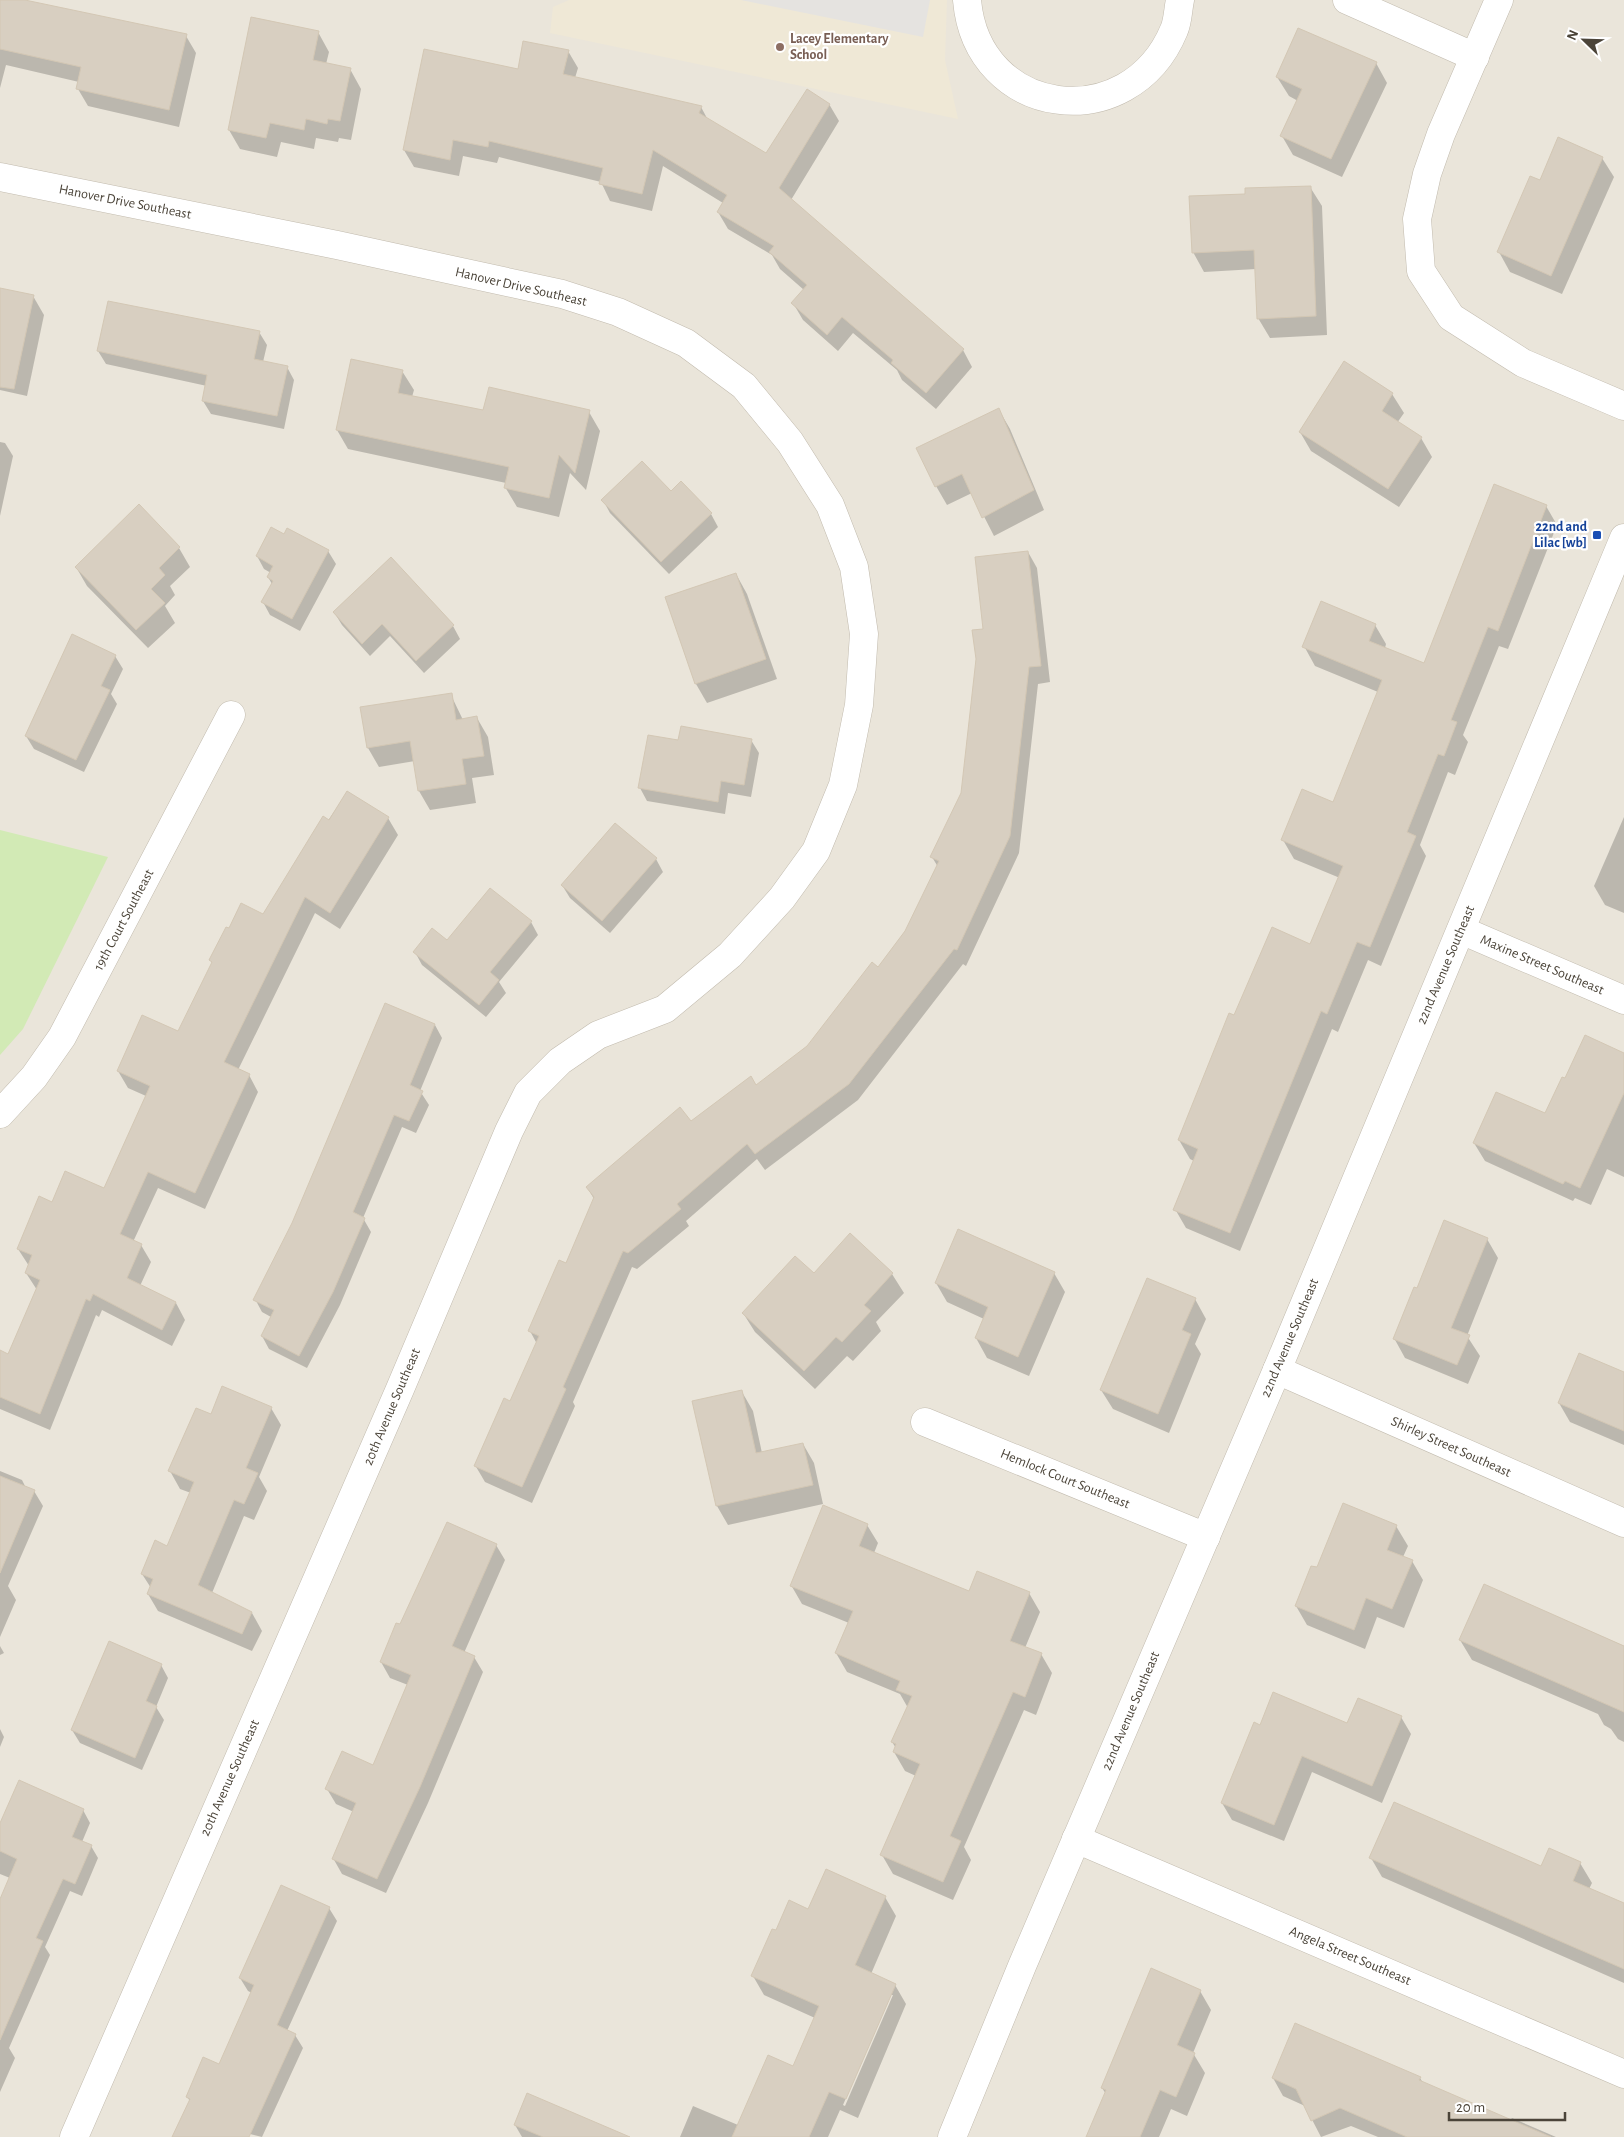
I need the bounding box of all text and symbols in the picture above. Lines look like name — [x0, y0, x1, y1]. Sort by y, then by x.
north arrow — [1559, 15, 1609, 65]
text: N — [1565, 28, 1581, 43]
place label: Lacey Elementary School — [790, 32, 889, 62]
marker: Lacey Elementary School — [774, 41, 786, 53]
street label: Hanover Drive Southeast — [58, 182, 193, 222]
street label: Hanover Drive Southeast — [454, 265, 589, 309]
place label: 22nd and Lilac [wb] — [1534, 520, 1588, 550]
marker: 22nd and Lilac [wb] — [1591, 529, 1603, 541]
street label: 19th Court Southeast — [91, 867, 157, 973]
street label: 22nd Avenue Southeast — [1415, 903, 1478, 1026]
street label: Maxine Street Southeast — [1478, 933, 1606, 998]
street label: 22nd Avenue Southeast — [1259, 1276, 1322, 1399]
street label: 20th Avenue Southeast — [361, 1346, 423, 1468]
street label: Shirley Street Southeast — [1389, 1414, 1514, 1480]
street label: Hemlock Court Southeast — [998, 1447, 1132, 1512]
street label: 22nd Avenue Southeast — [1100, 1649, 1163, 1772]
street label: 20th Avenue Southeast — [198, 1717, 262, 1838]
street label: Angela Street Southeast — [1287, 1924, 1413, 1988]
scale bar — [1449, 2090, 1565, 2122]
text: 20 m — [1456, 2100, 1485, 2115]

